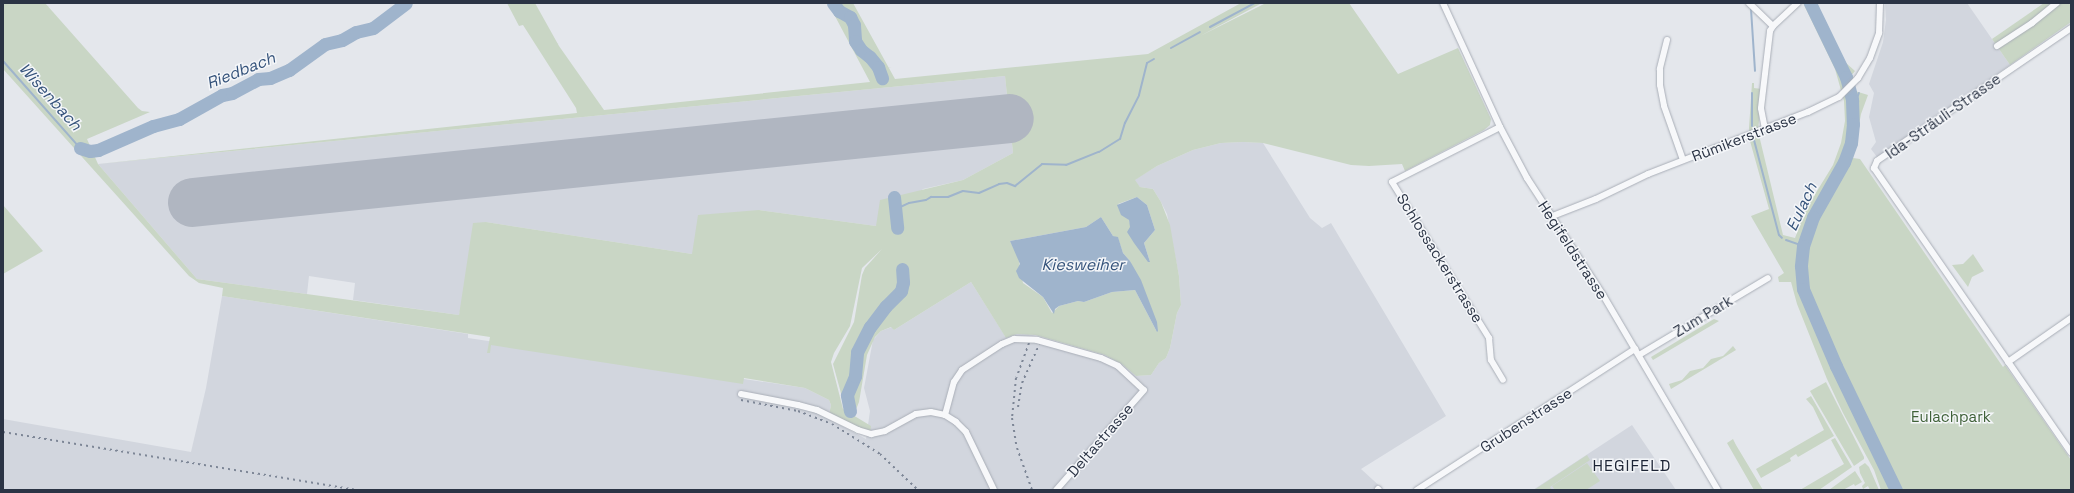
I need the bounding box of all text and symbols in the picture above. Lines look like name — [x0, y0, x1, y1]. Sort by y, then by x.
water label: Riedbach — [204, 49, 278, 93]
water label: Wisenbach — [15, 59, 85, 135]
street label: Ida-Sträuli-Strasse — [1882, 69, 2004, 163]
street label: Rümikerstrasse — [1689, 109, 1799, 165]
water label: Eulach — [1783, 180, 1821, 234]
street label: Schlossackerstrasse — [1393, 190, 1487, 326]
street label: Hegifeldstrasse — [1534, 197, 1612, 303]
water label: Kiesweiher — [1042, 255, 1124, 275]
street label: Zum Park — [1670, 291, 1736, 341]
street label: Grubenstrasse — [1477, 384, 1575, 456]
street label: Deltastrasse — [1063, 400, 1137, 480]
park label: Eulachpark — [1911, 408, 1991, 426]
district label: HEGIFELD — [1593, 456, 1671, 476]

